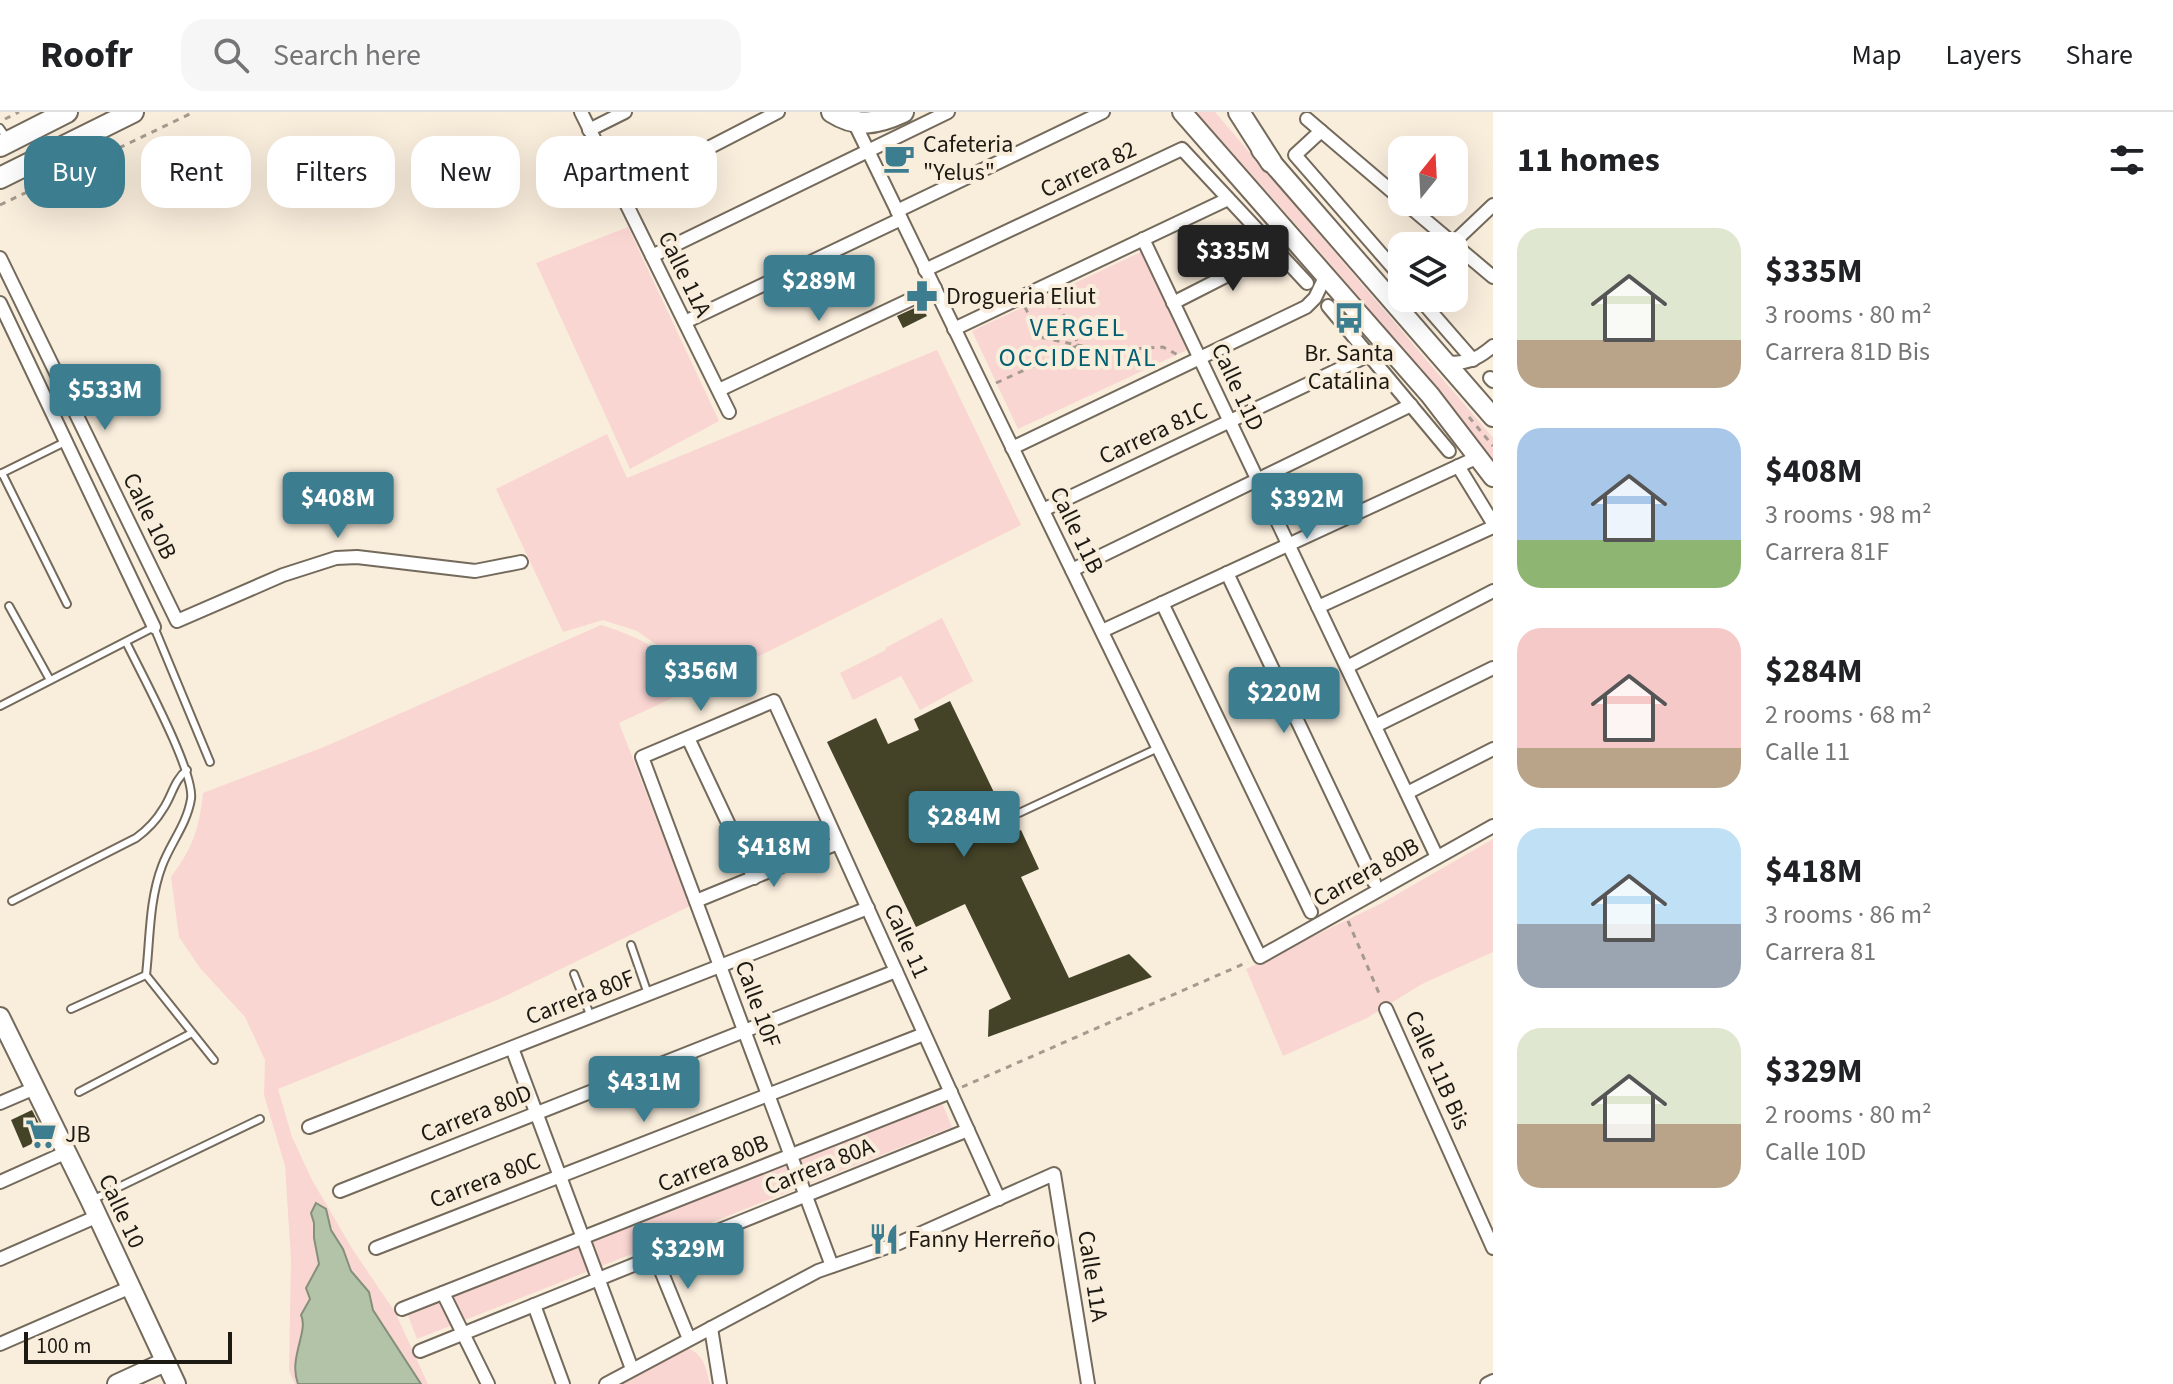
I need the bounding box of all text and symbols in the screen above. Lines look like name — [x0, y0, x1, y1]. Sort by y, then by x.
search box — [181, 19, 741, 91]
text: Roofr — [40, 28, 133, 82]
icon: search — [209, 33, 253, 77]
text: Search here — [273, 34, 421, 77]
text: Map — [1851, 35, 1901, 75]
text: Layers — [1945, 35, 2021, 75]
text: Share — [2065, 35, 2133, 75]
place label: Cafeteria "Yelus" — [923, 127, 1013, 190]
street label: Carrera 82 — [1034, 132, 1142, 207]
chip: Buy — [24, 136, 125, 208]
chip: Rent — [141, 136, 251, 208]
chip: Filters — [267, 136, 395, 208]
chip: New — [411, 136, 520, 208]
chip: Apartment — [536, 136, 717, 208]
north arrow — [1388, 136, 1468, 216]
map controls — [1388, 136, 1468, 312]
text: 11 homes — [1517, 136, 1660, 185]
icon: filters — [2105, 138, 2149, 182]
cafe icon: Cafeteria "Yelus" — [882, 141, 916, 175]
street label: Calle 11A — [649, 225, 720, 323]
pin: $335M — [1177, 225, 1289, 293]
text: $335M — [1196, 232, 1270, 269]
button: layers — [1388, 232, 1468, 312]
text: $335M — [1765, 247, 1863, 296]
pin: $289M — [763, 255, 875, 323]
icon: home — [1581, 260, 1677, 356]
text: $289M — [782, 262, 856, 299]
pharmacy icon: Drogueria Eliut — [905, 279, 939, 313]
place label: Drogueria Eliut — [946, 279, 1096, 314]
text: 3 rooms · 80 m² — [1765, 296, 1932, 333]
bus stop icon: Br. Santa Catalina — [1332, 301, 1366, 335]
district label: VERGEL OCCIDENTAL — [998, 309, 1158, 376]
text: Carrera 81D Bis — [1765, 333, 1930, 370]
place label: Br. Santa Catalina — [1304, 336, 1394, 399]
street label: Calle 11D — [1202, 338, 1273, 437]
pin: $533M — [49, 364, 161, 432]
text: $533M — [68, 371, 142, 408]
street label: Carrera 81C — [1093, 393, 1213, 474]
text: $408M — [1765, 447, 1863, 496]
icon: home — [1581, 460, 1677, 556]
street label: Calle 10B — [113, 467, 186, 566]
pin: $408M — [282, 472, 394, 540]
pin: $392M — [1251, 473, 1363, 541]
text: $408M — [301, 479, 375, 516]
text: $392M — [1270, 480, 1344, 517]
street label: Calle 11B — [1040, 481, 1113, 580]
text: 3 rooms · 98 m² — [1765, 496, 1932, 533]
text: Carrera 81F — [1765, 533, 1889, 570]
pin: $356M — [645, 645, 757, 713]
text: $284M — [1765, 647, 1863, 696]
text: $356M — [664, 652, 738, 689]
icon: home — [1581, 660, 1677, 756]
pin: $220M — [1228, 667, 1340, 735]
text: $220M — [1247, 674, 1321, 711]
text: 2 rooms · 68 m² — [1765, 696, 1932, 733]
text: Calle 11 — [1765, 733, 1850, 770]
pin: $284M — [908, 791, 1020, 859]
text: $284M — [927, 798, 1001, 835]
pin: $418M — [718, 821, 830, 889]
text: $418M — [737, 828, 811, 865]
street label: Carrera 80B — [1307, 829, 1426, 916]
text: $418M — [1765, 847, 1863, 896]
icon: home — [1581, 860, 1677, 956]
text: 3 rooms · 86 m² — [1765, 896, 1932, 933]
street label: Calle 11 — [875, 898, 939, 984]
text: Carrera 81 — [1765, 933, 1876, 970]
street label: Calle 10F — [726, 956, 789, 1053]
street label: Carrera 80F — [520, 961, 640, 1034]
street label: Calle 11B Bis — [1396, 1005, 1479, 1136]
text: $329M — [1765, 1047, 1863, 1096]
pin: $431M — [588, 1056, 700, 1124]
icon: home — [1581, 1060, 1677, 1156]
text: $431M — [607, 1063, 681, 1100]
street label: Carrera 80D — [415, 1075, 537, 1152]
text: 2 rooms · 80 m² — [1765, 1096, 1932, 1133]
supermarket icon: JB — [24, 1117, 58, 1151]
place label: JB — [65, 1117, 91, 1152]
street label: Carrera 80B — [653, 1125, 774, 1202]
street label: Carrera 80A — [759, 1129, 879, 1204]
text: Calle 10D — [1765, 1133, 1866, 1170]
street label: Carrera 80C — [425, 1143, 546, 1218]
street label: Calle 10 — [89, 1168, 154, 1254]
restaurant icon: Fanny Herreño — [867, 1222, 901, 1256]
place label: Fanny Herreño — [908, 1222, 1055, 1257]
pin: $329M — [632, 1223, 744, 1291]
street label: Calle 11A — [1068, 1228, 1117, 1324]
text: $329M — [651, 1230, 725, 1267]
scale bar — [24, 1328, 232, 1364]
text: 100 m — [36, 1330, 91, 1362]

